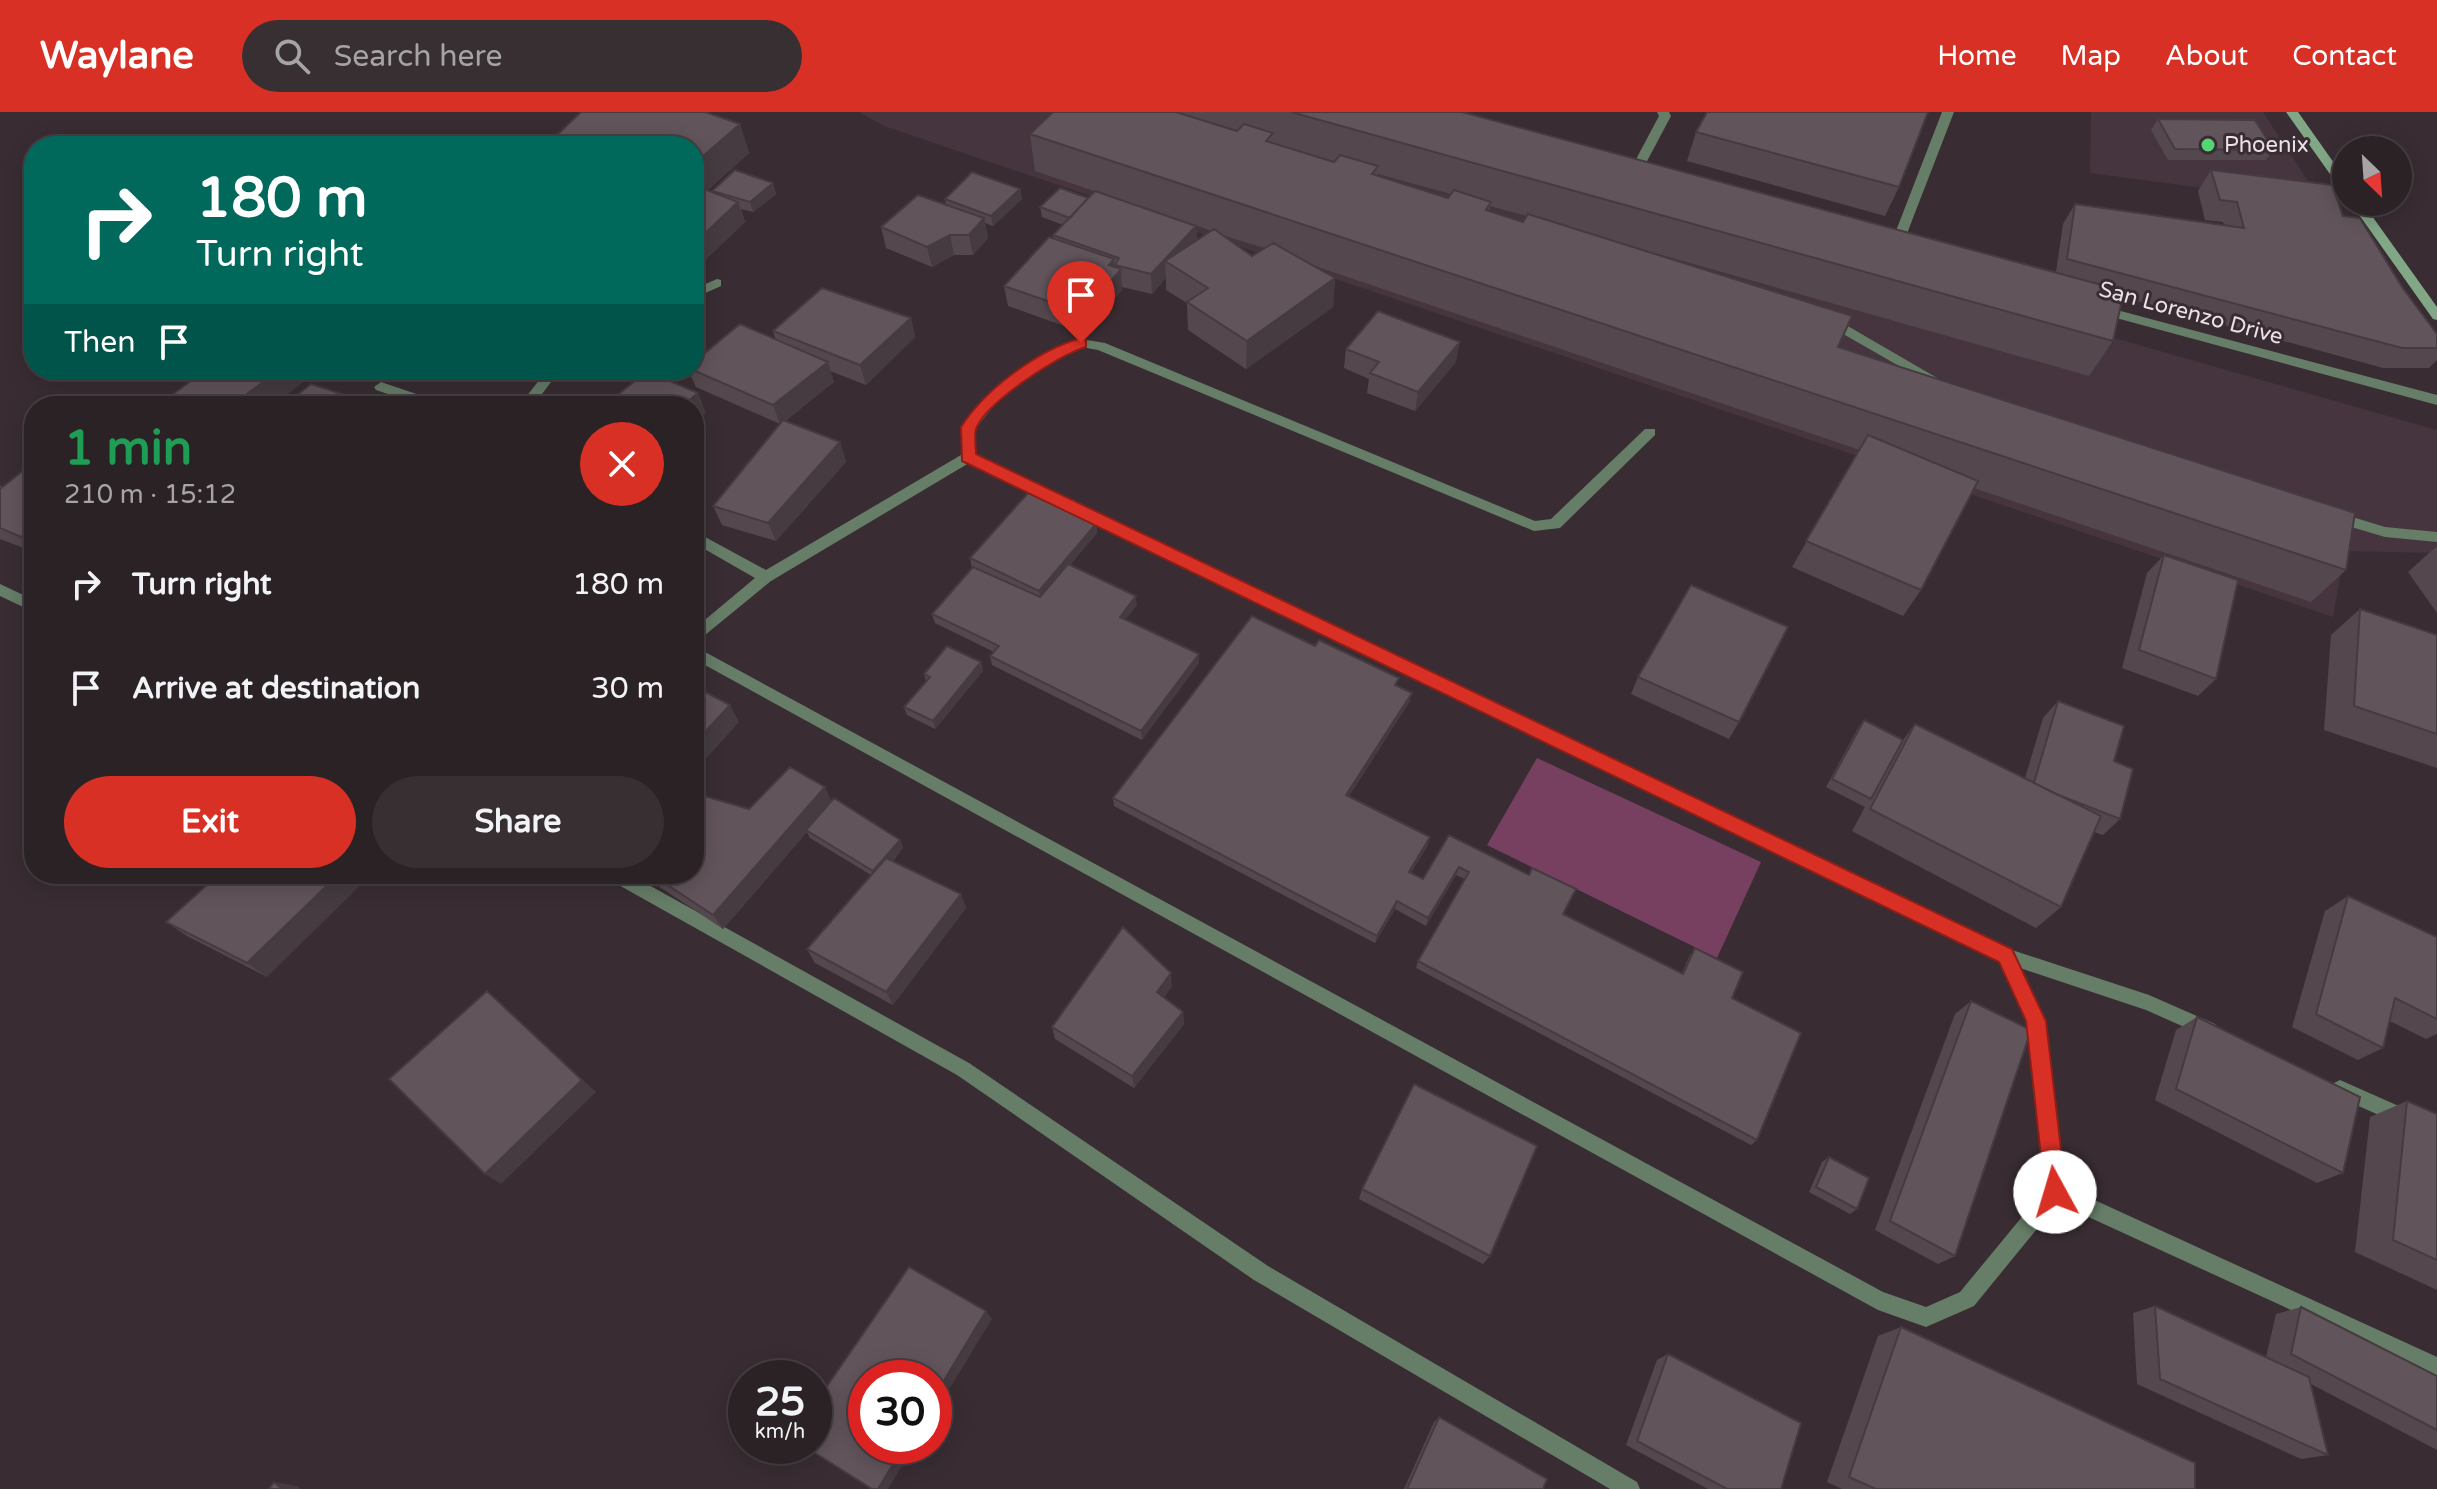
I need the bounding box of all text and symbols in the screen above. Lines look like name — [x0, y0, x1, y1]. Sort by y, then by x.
search box — [242, 20, 802, 92]
text: Waylane — [40, 33, 194, 79]
icon: search — [270, 34, 314, 78]
text: Search here — [334, 38, 503, 75]
text: Home — [1937, 39, 2017, 73]
text: Map — [2061, 39, 2121, 73]
text: About — [2165, 39, 2248, 73]
text: Contact — [2292, 39, 2397, 73]
place label: Phoenix — [2224, 132, 2309, 158]
marker: Phoenix — [2199, 136, 2217, 154]
north arrow — [2332, 136, 2412, 216]
map controls — [2332, 136, 2412, 216]
text: 180 m — [196, 165, 367, 232]
icon: right — [64, 168, 168, 272]
text: Turn right — [196, 233, 363, 276]
pin — [1047, 261, 1115, 343]
icon: arrive — [1059, 273, 1103, 317]
street label: San Lorenzo Drive — [2096, 276, 2286, 350]
icon: arrive — [152, 320, 196, 364]
text: Then — [64, 324, 136, 361]
text: 1 min — [64, 420, 192, 478]
button: close — [580, 422, 664, 506]
text: 210 m · 15:12 — [64, 479, 236, 510]
icon: right — [64, 562, 108, 606]
text: Turn right — [132, 566, 272, 603]
text: 180 m — [572, 566, 664, 603]
icon: arrive — [64, 666, 108, 710]
text: Arrive at destination — [132, 670, 420, 707]
text: 30 m — [591, 670, 664, 707]
button: Exit — [64, 776, 356, 868]
button: Share — [372, 776, 664, 868]
position arrow — [2013, 1150, 2097, 1234]
speed limit sign: 30 — [848, 1360, 952, 1464]
text: 25 — [755, 1378, 805, 1426]
text: km/h — [755, 1420, 805, 1444]

